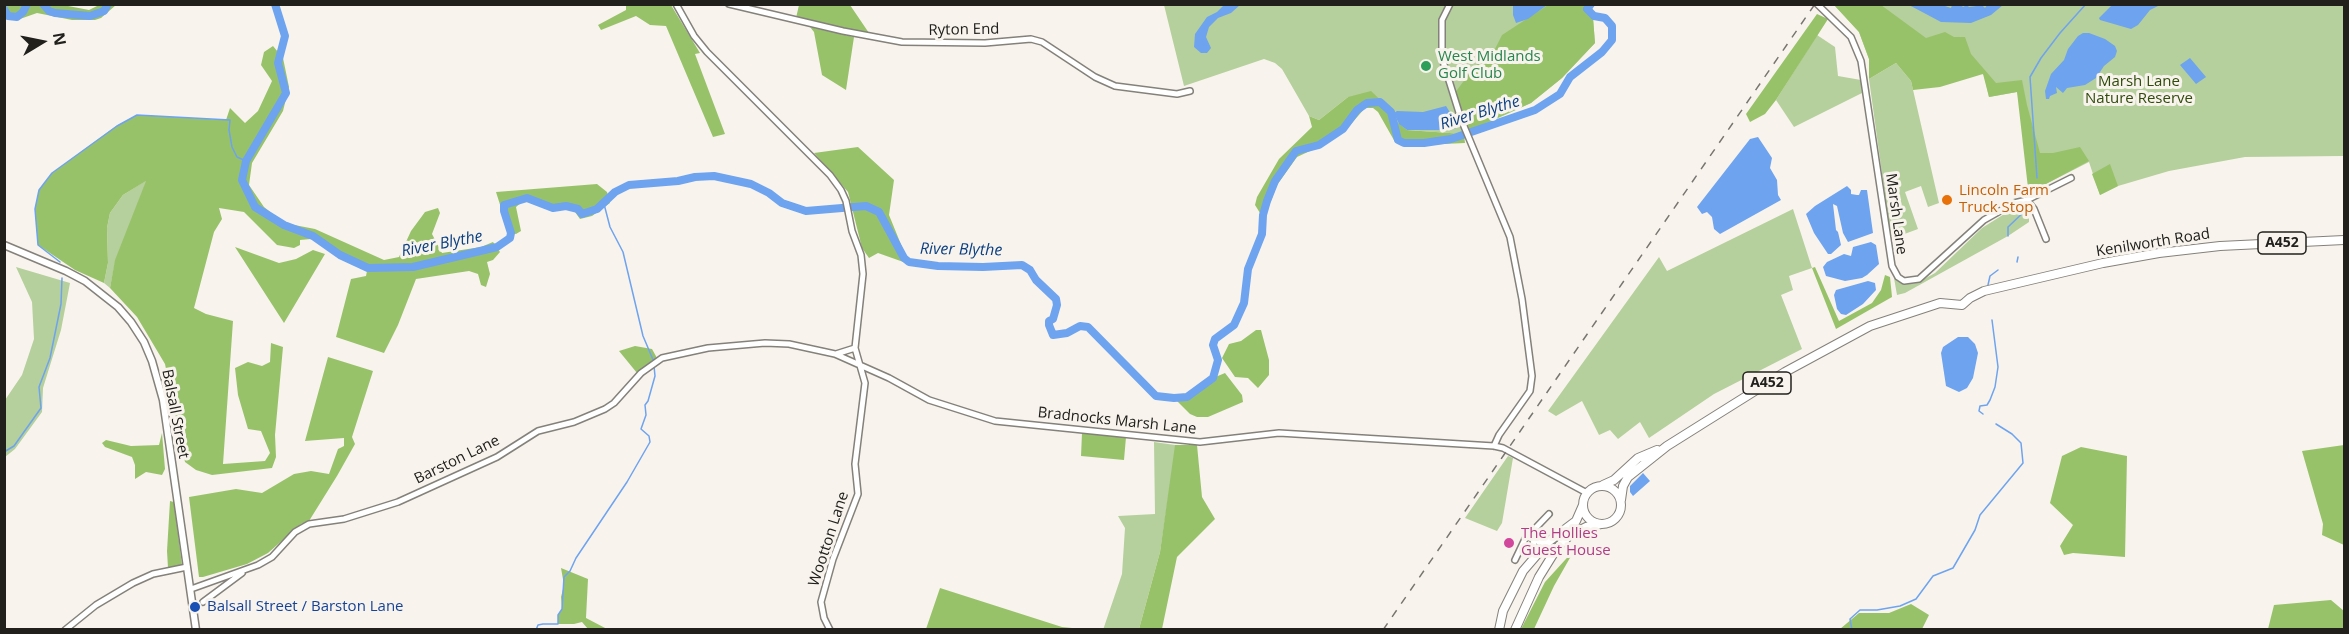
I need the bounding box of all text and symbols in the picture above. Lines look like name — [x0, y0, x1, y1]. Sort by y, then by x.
north arrow — [12, 12, 72, 72]
street label: Ryton End — [928, 20, 1000, 40]
text: N — [48, 31, 72, 47]
place label: West Midlands Golf Club — [1438, 48, 1541, 83]
marker: West Midlands Golf Club — [1419, 59, 1433, 73]
park label: Marsh Lane Nature Reserve — [2085, 73, 2193, 108]
water label: River Blythe — [1438, 92, 1522, 134]
street label: Marsh Lane — [1881, 172, 1911, 256]
place label: Lincoln Farm Truck Stop — [1959, 182, 2049, 217]
marker: Lincoln Farm Truck Stop — [1940, 193, 1954, 207]
street label: Kenilworth Road — [2095, 225, 2211, 261]
water label: River Blythe — [400, 227, 484, 261]
road number: A452 — [2258, 232, 2306, 254]
water label: River Blythe — [920, 240, 1002, 260]
street label: Balsall Street — [158, 368, 192, 460]
road number: A452 — [1743, 372, 1791, 394]
street label: Bradnocks Marsh Lane — [1037, 404, 1197, 438]
street label: Barston Lane — [411, 432, 503, 488]
street label: Wootton Lane — [805, 489, 853, 589]
place label: The Hollies Guest House — [1521, 525, 1611, 560]
marker: The Hollies Guest House — [1502, 536, 1516, 550]
place label: Balsall Street / Barston Lane — [207, 598, 404, 616]
marker: Balsall Street / Barston Lane — [188, 600, 202, 614]

